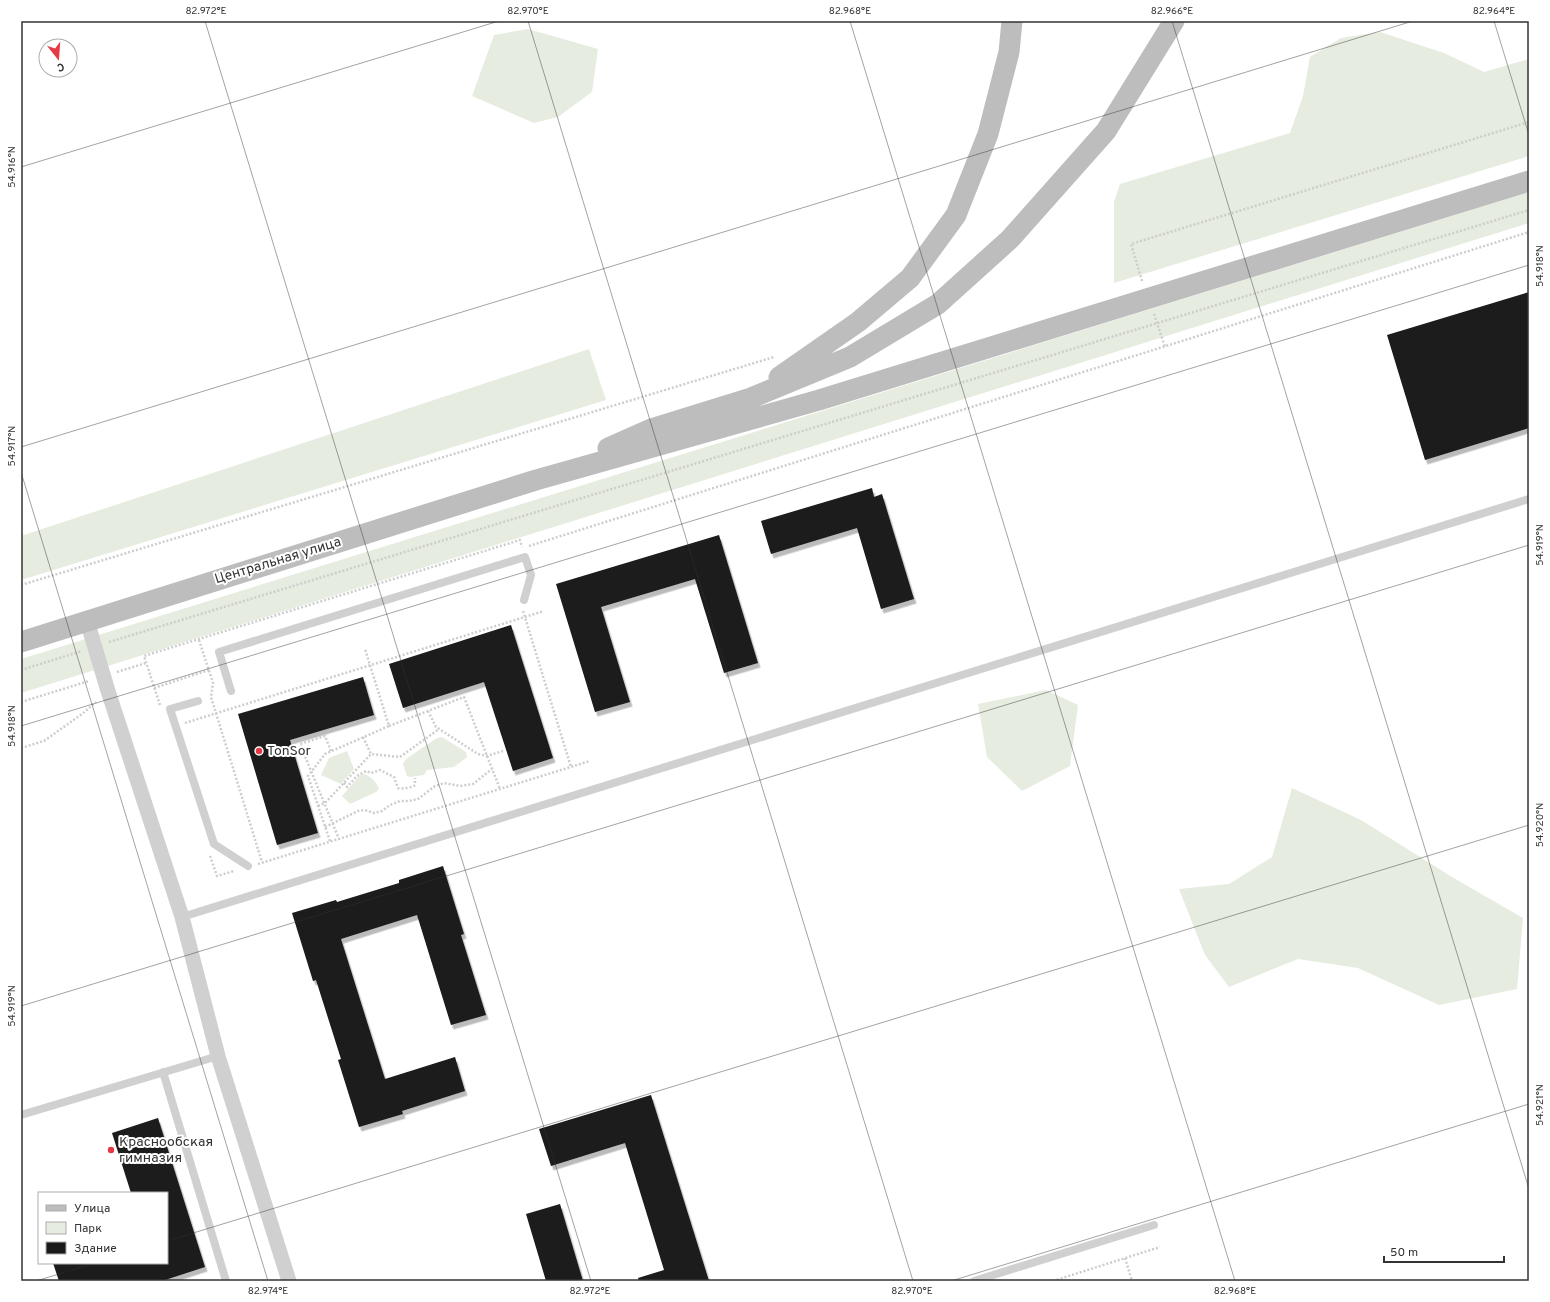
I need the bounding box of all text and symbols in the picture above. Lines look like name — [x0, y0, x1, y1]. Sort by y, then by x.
text: 82.972°E — [185, 5, 227, 18]
text: 82.970°E — [507, 5, 549, 18]
text: 82.968°E — [829, 5, 871, 18]
text: 82.966°E — [1151, 5, 1193, 18]
text: 82.964°E — [1473, 5, 1515, 18]
north arrow — [38, 38, 78, 78]
text: С — [55, 59, 66, 74]
text: 54.916°N — [6, 146, 19, 188]
text: 54.918°N — [1534, 245, 1547, 287]
text: 54.917°N — [6, 426, 19, 466]
text: 54.919°N — [1534, 524, 1547, 566]
street label: Центральная улица — [213, 534, 343, 588]
text: 54.918°N — [6, 705, 19, 747]
place label: TonSor — [267, 743, 311, 760]
marker: TonSor — [254, 746, 264, 756]
text: 54.920°N — [1534, 803, 1547, 847]
text: 54.919°N — [6, 985, 19, 1027]
text: 54.921°N — [1534, 1084, 1547, 1126]
place label: Краснообская гимназия — [119, 1134, 213, 1167]
marker: Краснообская гимназия — [106, 1145, 116, 1155]
legend — [38, 1192, 168, 1264]
text: Улица — [74, 1201, 110, 1217]
text: Парк — [74, 1221, 102, 1237]
scale bar — [1384, 1238, 1504, 1264]
text: Здание — [74, 1241, 117, 1257]
text: 50 m — [1390, 1245, 1418, 1261]
text: 82.974°E — [248, 1285, 288, 1298]
text: 82.972°E — [569, 1285, 611, 1298]
text: 82.970°E — [891, 1285, 933, 1298]
text: 82.968°E — [1214, 1285, 1256, 1298]

